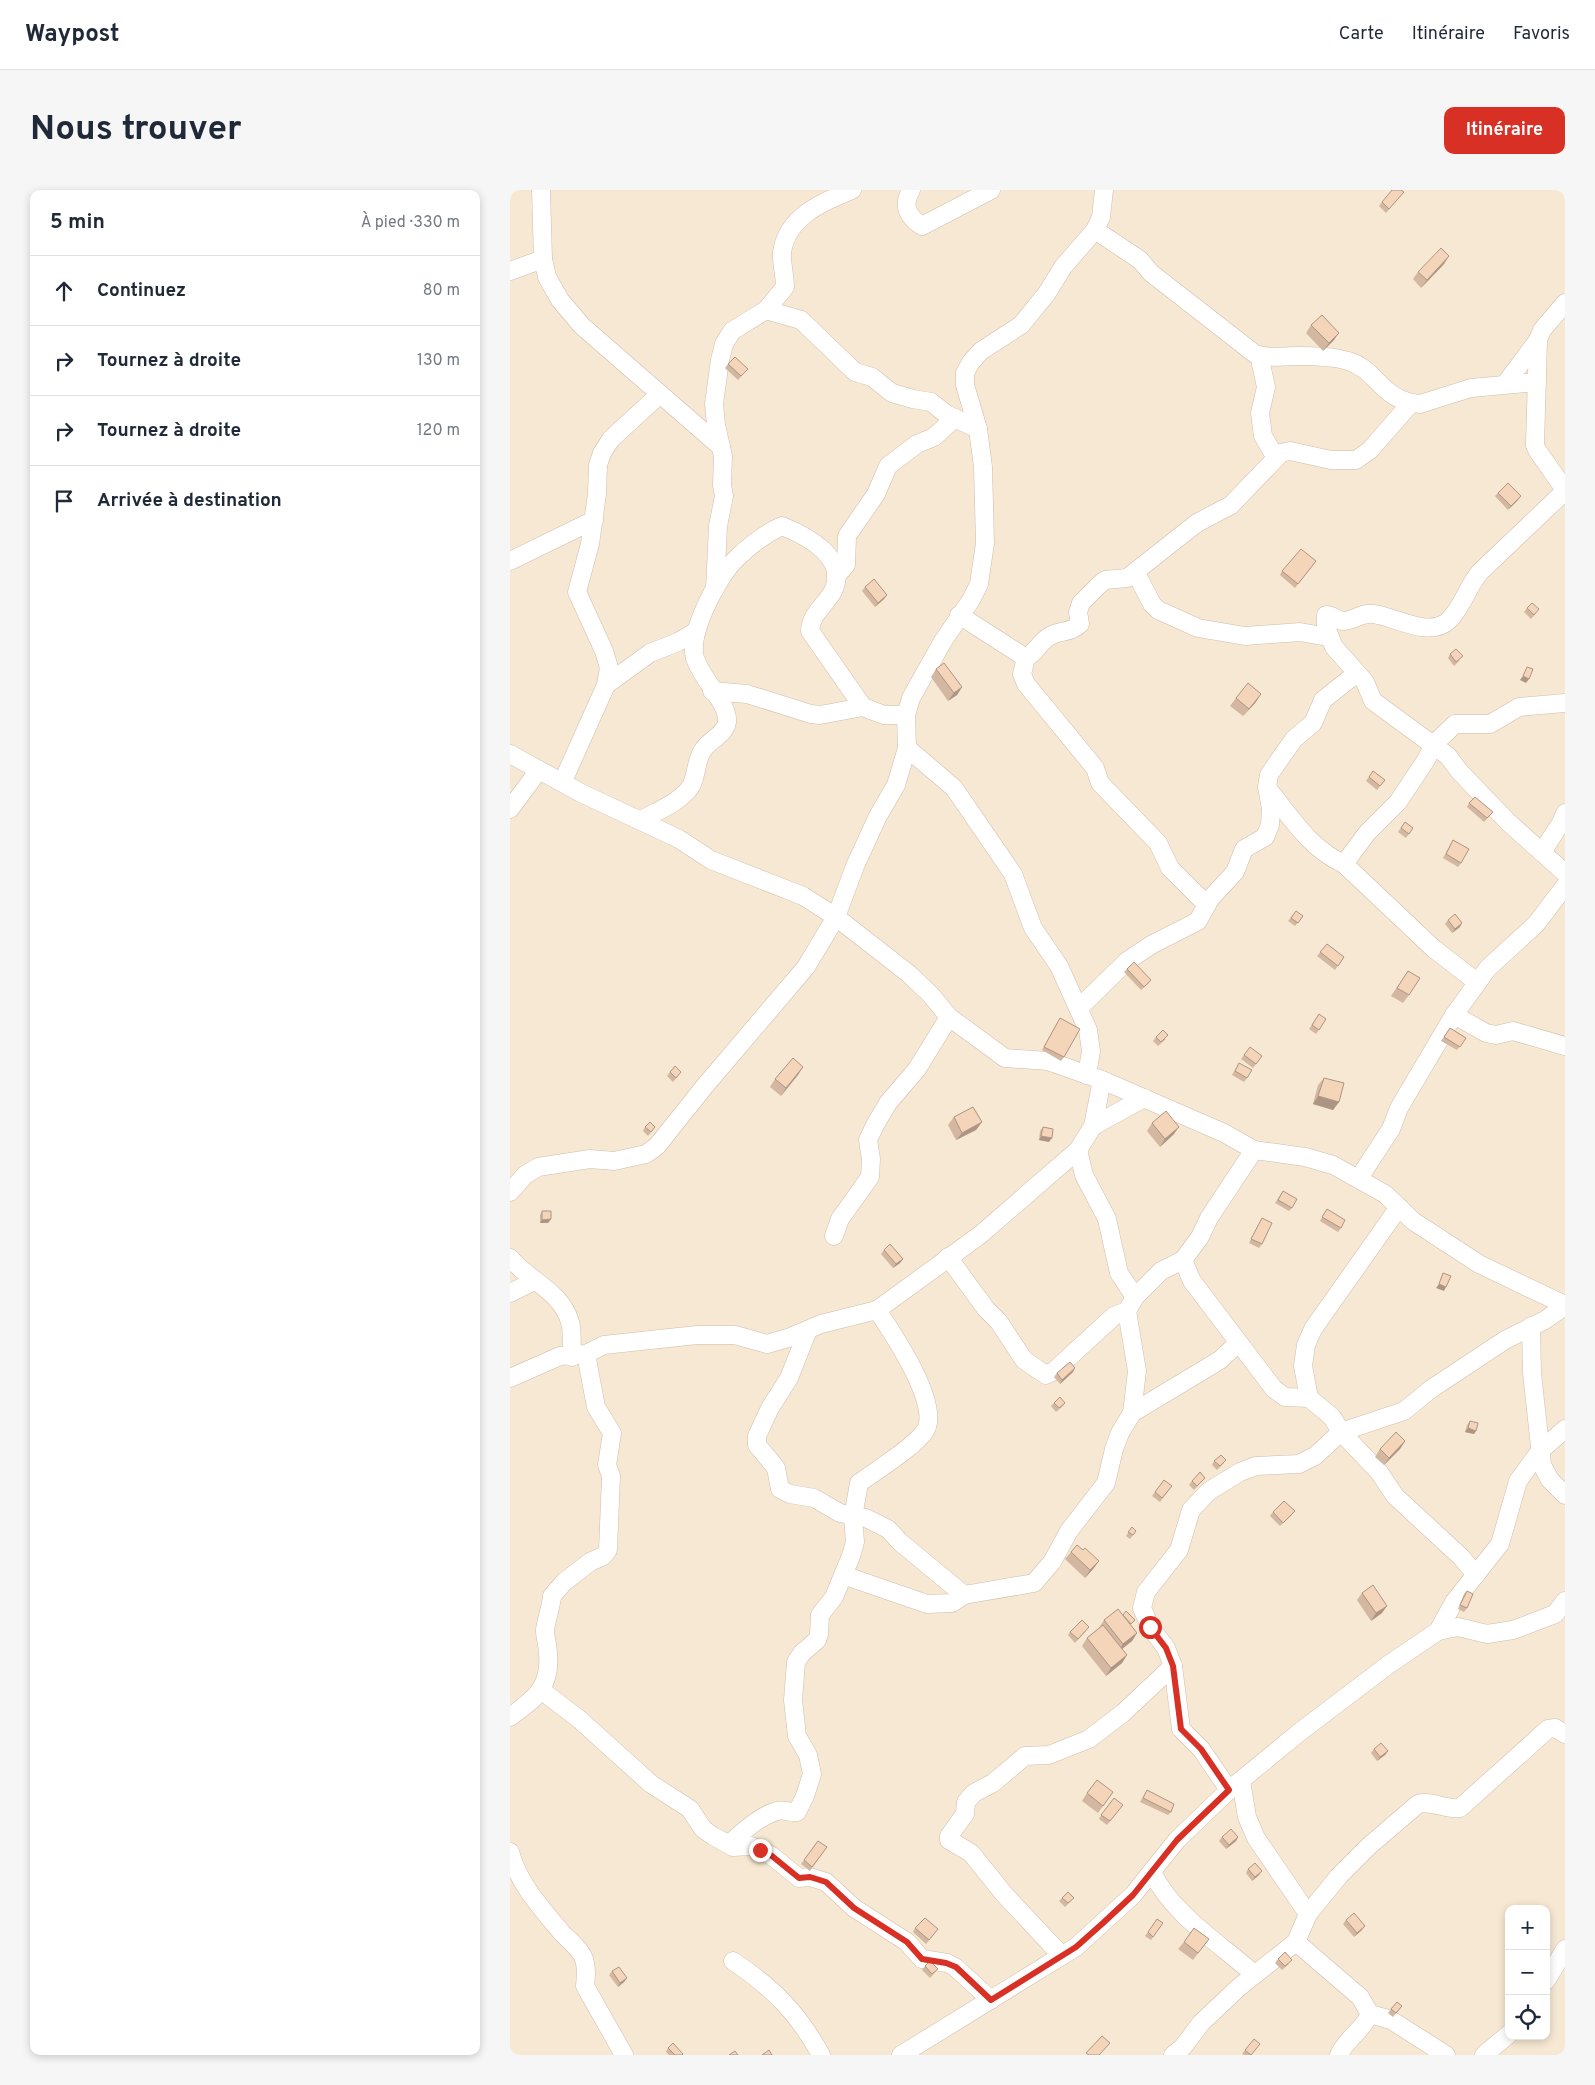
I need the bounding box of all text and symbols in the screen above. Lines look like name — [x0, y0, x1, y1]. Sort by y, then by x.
text: Waypost — [25, 20, 119, 50]
text: Carte — [1339, 23, 1384, 46]
text: Itinéraire — [1412, 23, 1485, 46]
text: Favoris — [1513, 23, 1570, 46]
button: Itinéraire — [1444, 107, 1565, 154]
text: Nous trouver — [30, 108, 242, 152]
text: 5 min — [50, 209, 105, 236]
text: À pied · 330 m — [361, 213, 460, 233]
icon: ahead — [50, 277, 78, 305]
text: Continuez — [97, 279, 186, 303]
text: 80 m — [423, 281, 460, 301]
icon: right — [50, 347, 78, 375]
text: Tournez à droite — [97, 349, 241, 373]
text: 130 m — [417, 351, 460, 371]
icon: right — [50, 417, 78, 445]
text: Tournez à droite — [97, 419, 241, 443]
text: 120 m — [417, 421, 460, 441]
icon: arrive — [50, 487, 78, 515]
text: Arrivée à destination — [97, 489, 282, 513]
route start — [1139, 1616, 1162, 1639]
route end — [749, 1839, 772, 1862]
map controls — [1505, 1905, 1550, 2040]
button: + — [1505, 1905, 1550, 1950]
button: − — [1505, 1950, 1550, 1995]
button: locate — [1505, 1995, 1550, 2040]

